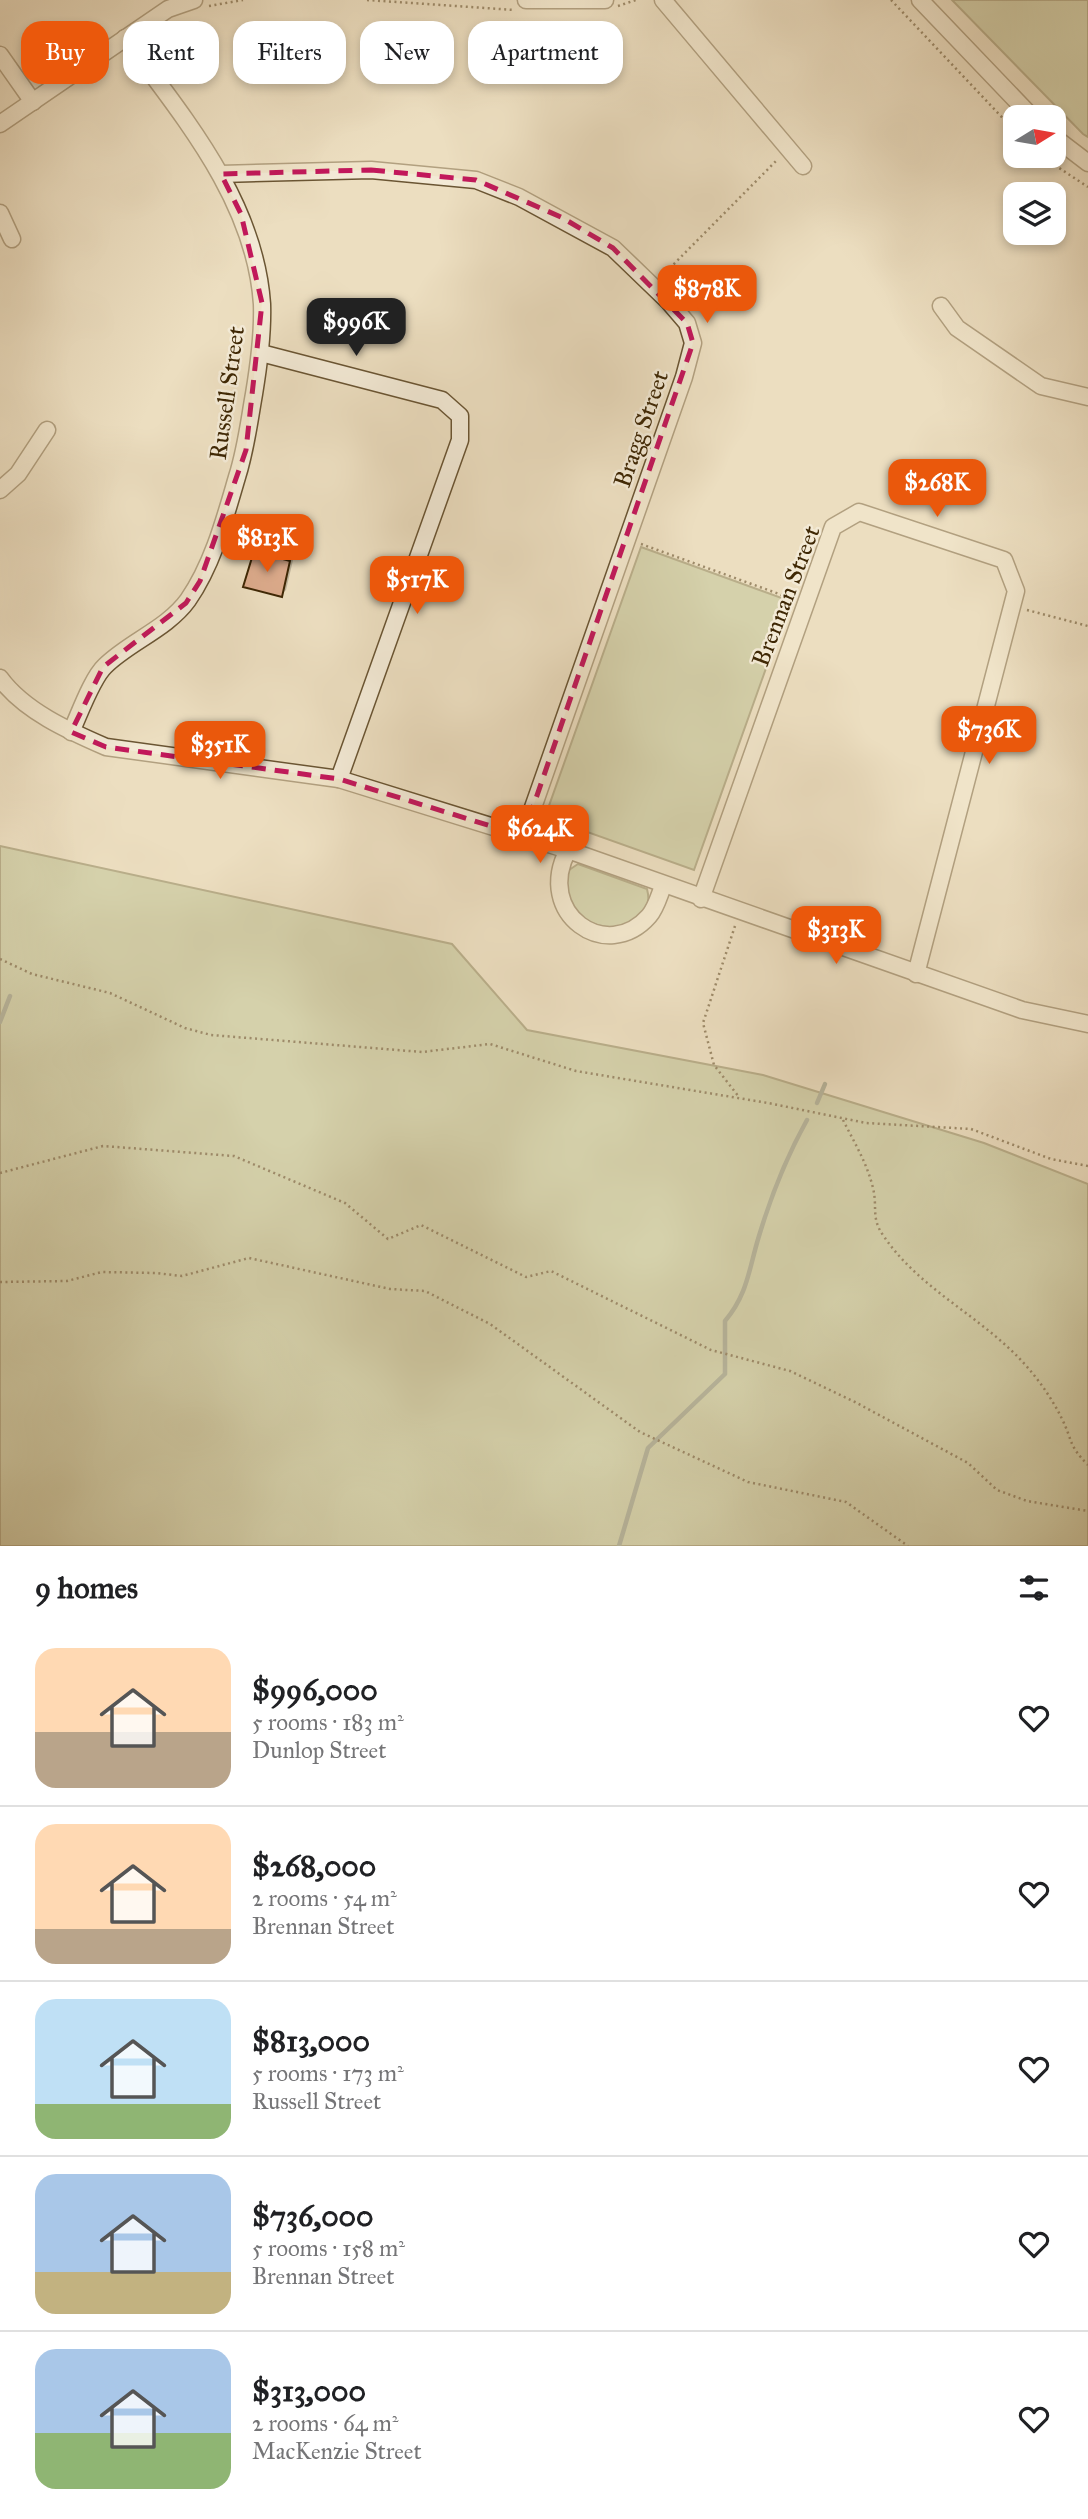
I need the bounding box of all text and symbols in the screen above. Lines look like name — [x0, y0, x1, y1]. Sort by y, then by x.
chip: Buy — [21, 21, 109, 84]
chip: Rent — [123, 21, 219, 84]
chip: Filters — [233, 21, 346, 84]
chip: New — [360, 21, 454, 84]
chip: Apartment — [468, 21, 623, 84]
north arrow — [1003, 105, 1066, 168]
map controls — [1003, 105, 1066, 245]
button: layers — [1003, 182, 1066, 245]
pin: $878K — [658, 266, 756, 325]
text: $878K — [674, 274, 740, 302]
pin: $996K — [307, 298, 405, 358]
text: $996K — [323, 307, 389, 335]
street label: Russell Street — [203, 324, 251, 462]
street label: Bragg Street — [607, 366, 675, 492]
pin: $268K — [888, 460, 986, 519]
text: $268K — [904, 468, 970, 496]
pin: $813K — [218, 514, 316, 574]
street label: Brennan Street — [745, 521, 827, 671]
text: $813K — [237, 523, 297, 551]
pin: $517K — [368, 556, 466, 616]
text: $517K — [386, 565, 448, 593]
pin: $736K — [940, 706, 1038, 766]
text: $736K — [957, 715, 1021, 743]
pin: $351K — [171, 722, 269, 781]
text: $351K — [190, 730, 250, 758]
pin: $624K — [491, 806, 589, 865]
text: $624K — [507, 814, 573, 842]
pin: $313K — [787, 906, 885, 966]
text: $313K — [807, 915, 865, 943]
icon: filters — [1015, 1569, 1053, 1607]
text: 9 homes — [35, 1570, 138, 1606]
text: $996,000 — [252, 1672, 378, 1708]
icon: home — [91, 1676, 175, 1760]
icon: heart — [1015, 1699, 1053, 1737]
text: 5 rooms · 183 m² — [252, 1708, 404, 1736]
text: Dunlop Street — [252, 1736, 386, 1764]
text: $268,000 — [252, 1848, 376, 1884]
icon: home — [91, 1852, 175, 1936]
icon: heart — [1015, 1875, 1053, 1913]
text: 2 rooms · 54 m² — [252, 1884, 397, 1912]
text: Brennan Street — [252, 1912, 394, 1940]
text: $813,000 — [252, 2023, 370, 2059]
icon: home — [91, 2027, 175, 2111]
icon: heart — [1015, 2050, 1053, 2088]
text: 5 rooms · 173 m² — [252, 2059, 404, 2087]
text: Russell Street — [252, 2087, 381, 2115]
text: $736,000 — [252, 2198, 374, 2234]
icon: home — [91, 2202, 175, 2286]
icon: heart — [1015, 2225, 1053, 2263]
text: 5 rooms · 158 m² — [252, 2234, 405, 2262]
text: Brennan Street — [252, 2262, 394, 2290]
text: $313,000 — [252, 2373, 366, 2409]
icon: home — [91, 2377, 175, 2461]
icon: heart — [1015, 2400, 1053, 2438]
text: 2 rooms · 64 m² — [252, 2409, 398, 2437]
text: MacKenzie Street — [252, 2437, 422, 2465]

